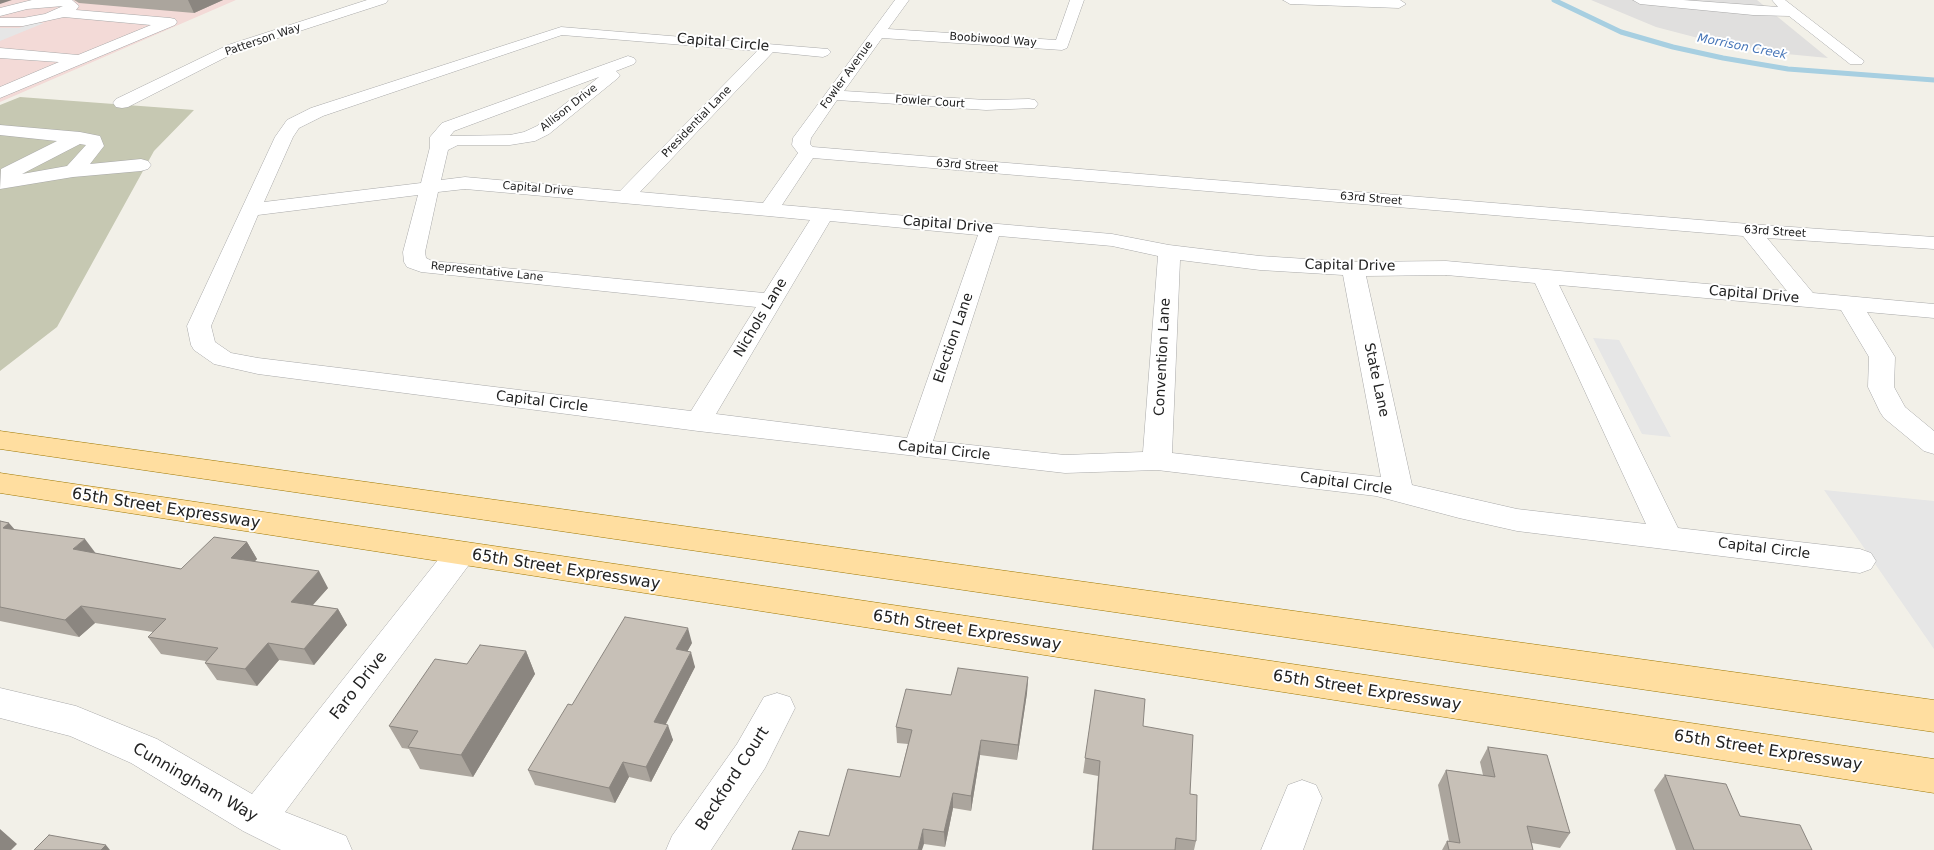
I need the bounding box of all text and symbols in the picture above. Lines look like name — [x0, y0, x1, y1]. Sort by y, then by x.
street label: Patterson Way — [223, 21, 303, 59]
street label: Boobiwood Way — [949, 30, 1037, 50]
street label: Capital Circle — [676, 31, 770, 55]
water label: Morrison Creek — [1696, 31, 1788, 63]
street label: Fowler Avenue — [818, 39, 876, 111]
street label: Allison Drive — [538, 82, 600, 134]
street label: Presidential Lane — [660, 84, 734, 160]
street label: Fowler Court — [895, 93, 965, 111]
street label: 63rd Street — [935, 157, 999, 175]
street label: Capital Drive — [502, 179, 574, 199]
street label: 63rd Street — [1339, 190, 1403, 208]
street label: Capital Drive — [902, 213, 994, 237]
street label: 63rd Street — [1744, 223, 1806, 241]
street label: Capital Drive — [1304, 257, 1396, 275]
street label: Representative Lane — [430, 260, 544, 284]
street label: Nichols Lane — [731, 276, 791, 360]
street label: Capital Drive — [1708, 283, 1800, 307]
street label: Election Lane — [931, 291, 977, 385]
street label: Convention Lane — [1152, 298, 1174, 416]
street label: State Lane — [1360, 341, 1392, 419]
street label: Capital Circle — [495, 388, 589, 416]
street label: Capital Circle — [897, 438, 991, 464]
street label: Capital Circle — [1299, 469, 1393, 499]
street label: 65th Street Expressway — [70, 485, 262, 533]
street label: Capital Circle — [1717, 535, 1811, 563]
street label: 65th Street Expressway — [470, 546, 662, 594]
street label: 65th Street Expressway — [871, 607, 1063, 655]
street label: Faro Drive — [326, 648, 392, 724]
street label: 65th Street Expressway — [1271, 667, 1463, 715]
street label: Beckford Court — [692, 724, 774, 834]
street label: 65th Street Expressway — [1672, 727, 1864, 775]
street label: Cunningham Way — [129, 739, 261, 827]

